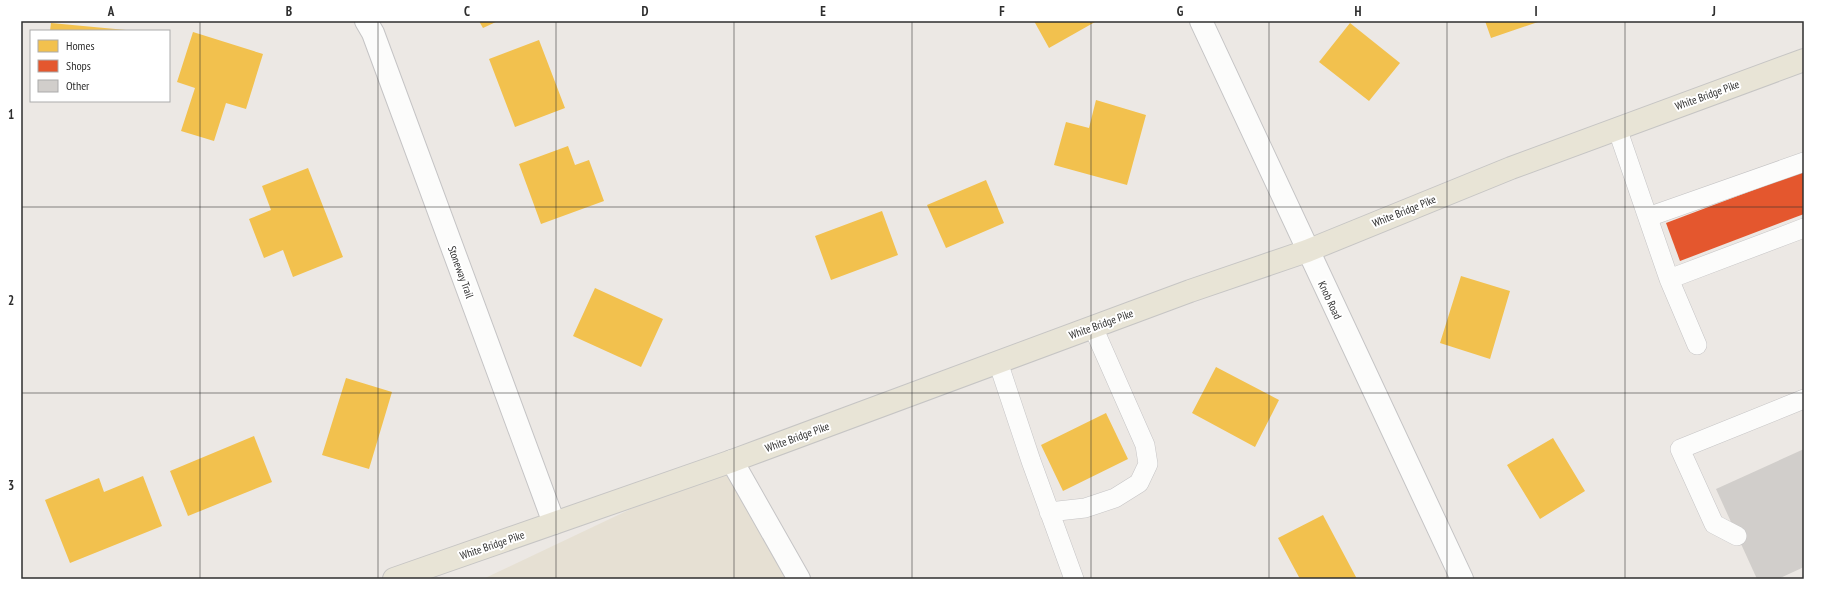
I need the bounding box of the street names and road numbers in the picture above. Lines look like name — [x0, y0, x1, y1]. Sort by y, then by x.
street label: White Bridge Pike — [1673, 77, 1742, 113]
street label: White Bridge Pike — [1370, 192, 1438, 230]
street label: Stoneway Trail — [445, 244, 477, 301]
street label: Knob Road — [1315, 279, 1345, 322]
street label: White Bridge Pike — [1067, 306, 1136, 342]
street label: White Bridge Pike — [763, 419, 832, 455]
street label: White Bridge Pike — [458, 527, 527, 563]

